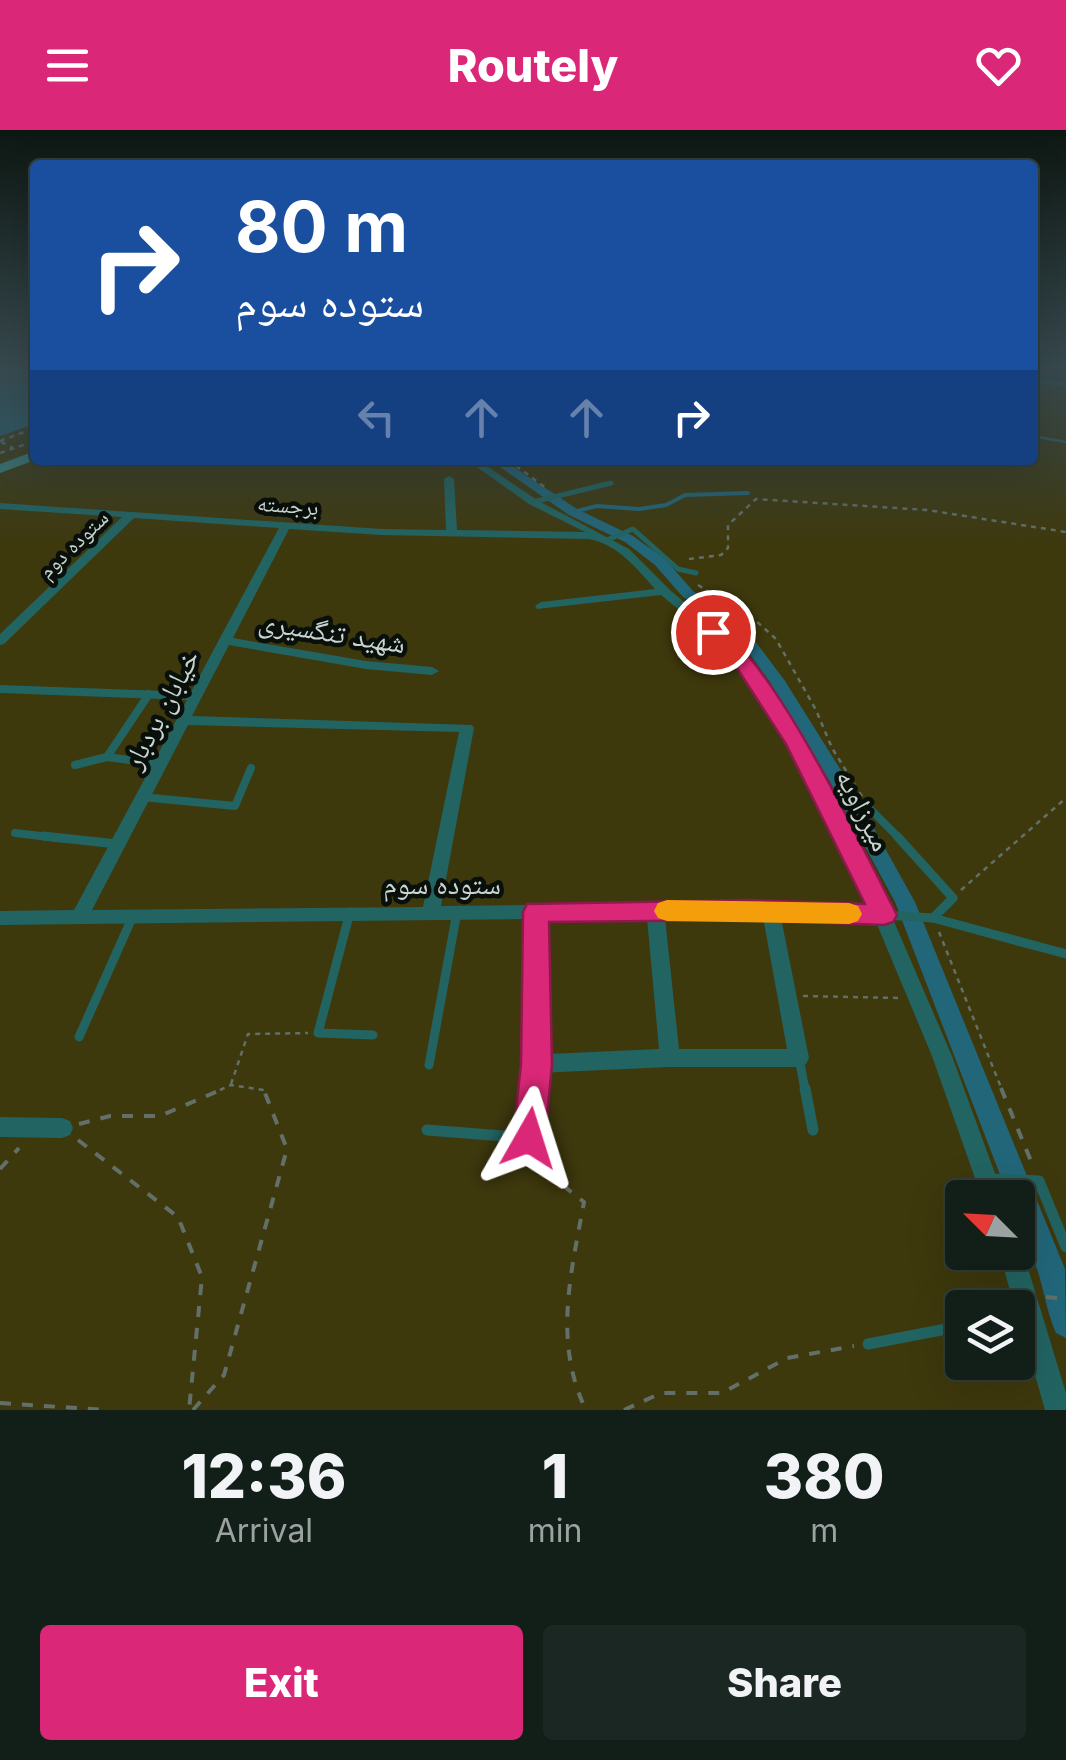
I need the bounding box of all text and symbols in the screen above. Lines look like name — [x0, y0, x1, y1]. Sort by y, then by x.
icon: menu — [40, 38, 95, 93]
text: Routely — [448, 38, 618, 93]
icon: heart — [971, 38, 1026, 93]
text: 80 m — [235, 184, 408, 269]
icon: right — [70, 200, 200, 330]
text: ستوده سوم — [235, 273, 424, 328]
icon: left — [349, 390, 404, 445]
icon: ahead — [454, 390, 509, 445]
icon: ahead — [559, 390, 614, 445]
icon: right — [664, 390, 719, 445]
street label: برجسته — [256, 490, 320, 520]
street label: ستوده دوم — [33, 504, 115, 585]
pin — [671, 590, 756, 675]
street label: شهید تنگسیری — [256, 604, 408, 660]
icon: arrive — [686, 605, 741, 660]
street label: خیابان بردبار — [115, 644, 207, 775]
street label: میرزاویه — [829, 764, 899, 856]
street label: ستوده سوم — [383, 867, 501, 903]
position arrow — [477, 1086, 581, 1190]
north arrow — [945, 1180, 1035, 1270]
map controls — [945, 1180, 1035, 1380]
button: layers — [945, 1290, 1035, 1380]
text: 12:36 — [181, 1440, 346, 1512]
text: 1 — [542, 1440, 568, 1512]
text: 380 — [764, 1440, 885, 1512]
text: Arrival — [215, 1511, 313, 1550]
text: min — [528, 1511, 582, 1550]
text: m — [810, 1511, 838, 1550]
button: Exit — [40, 1625, 523, 1740]
button: Share — [543, 1625, 1026, 1740]

